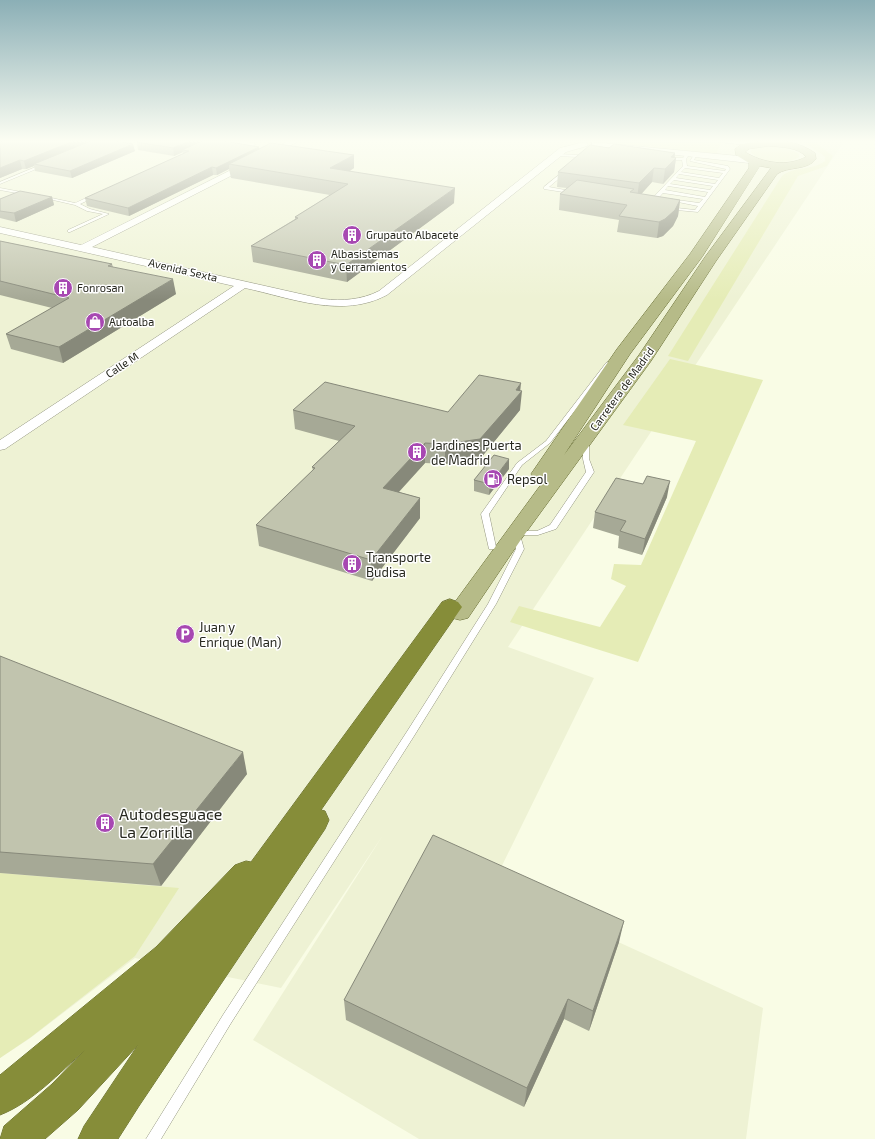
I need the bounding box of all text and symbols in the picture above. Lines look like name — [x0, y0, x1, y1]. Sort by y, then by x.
building icon: Grupauto Albacete — [341, 224, 363, 246]
place label: Grupauto Albacete — [366, 228, 459, 241]
place label: Albasistemas y Cerramientos — [331, 247, 407, 273]
building icon: Albasistemas y Cerramientos — [306, 249, 328, 271]
street label: Avenida Sexta — [147, 255, 219, 284]
building icon: Fonrosan — [52, 277, 74, 299]
place label: Fonrosan — [77, 281, 124, 294]
shop icon: Autoalba — [84, 311, 106, 333]
place label: Autoalba — [109, 315, 154, 328]
street label: Carretera de Madrid — [587, 344, 656, 433]
street label: Calle M — [103, 349, 141, 380]
place label: Jardines Puerta de Madrid — [431, 437, 522, 468]
building icon: Jardines Puerta de Madrid — [406, 441, 428, 463]
fuel station icon: Repsol — [482, 468, 504, 490]
place label: Repsol — [507, 471, 547, 487]
place label: Transporte Budisa — [366, 549, 431, 580]
building icon: Transporte Budisa — [341, 553, 363, 575]
place label: Juan y Enrique (Man) — [199, 619, 281, 650]
parking icon: Juan y Enrique (Man) — [174, 623, 196, 645]
place label: Autodesguace La Zorrilla — [119, 804, 222, 841]
building icon: Autodesguace La Zorrilla — [94, 812, 116, 834]

